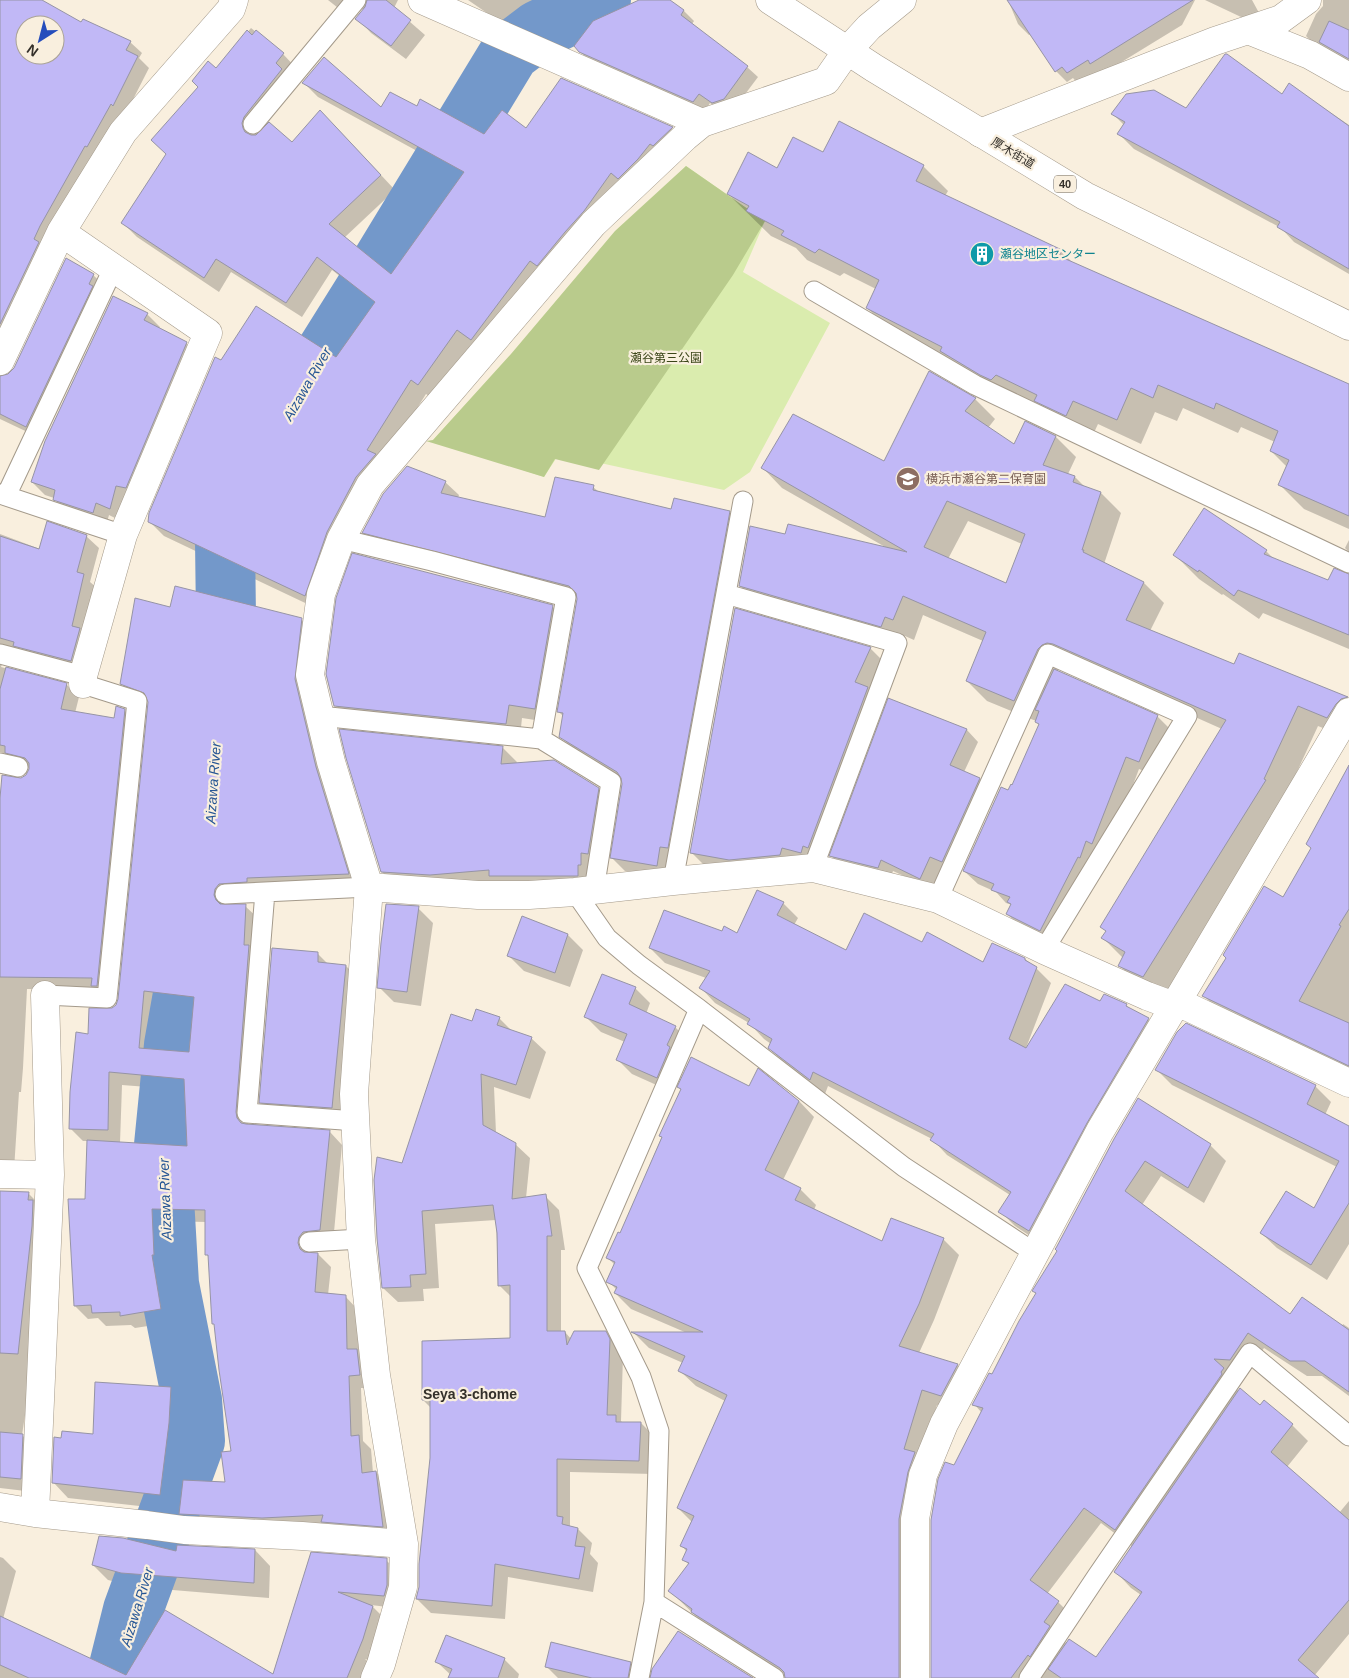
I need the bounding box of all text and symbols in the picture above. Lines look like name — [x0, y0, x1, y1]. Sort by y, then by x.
north arrow — [15, 15, 65, 65]
text: N — [24, 41, 41, 60]
street label: 厚木街道 — [989, 135, 1037, 171]
road number: 40 — [1054, 175, 1076, 192]
building icon: 瀬谷地区センター — [969, 241, 995, 267]
place label: 瀬谷地区センター — [1000, 247, 1096, 261]
water label: Aizawa River — [279, 343, 335, 424]
park label: 瀬谷第三公園 — [630, 351, 702, 365]
school or university icon: 横浜市瀬谷第二保育園 — [895, 466, 921, 492]
place label: 横浜市瀬谷第二保育園 — [926, 472, 1046, 486]
water label: Aizawa River — [202, 740, 224, 825]
water label: Aizawa River — [156, 1157, 174, 1241]
district label: Seya 3-chome — [423, 1386, 517, 1402]
water label: Aizawa River — [117, 1564, 157, 1649]

